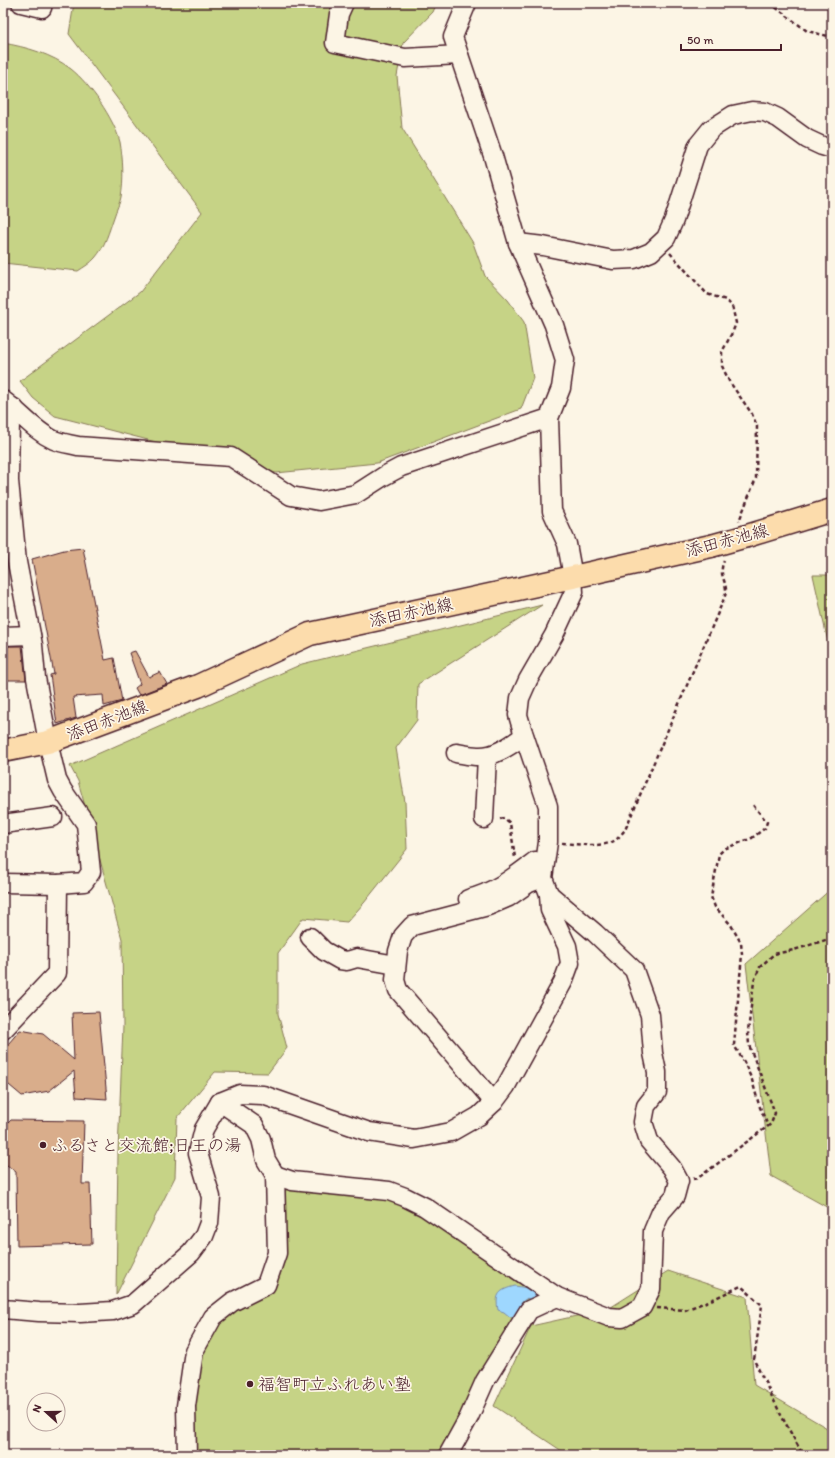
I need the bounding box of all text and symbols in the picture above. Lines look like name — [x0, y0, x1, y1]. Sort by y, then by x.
scale bar — [681, 26, 781, 52]
text: 50 m — [687, 33, 713, 47]
street label: 添田赤池線 — [683, 519, 771, 561]
street label: 添田赤池線 — [367, 593, 455, 631]
street label: 添田赤池線 — [64, 695, 150, 745]
place label: ふるさと交流館;日王の湯 — [51, 1135, 242, 1155]
marker: ふるさと交流館;日王の湯 — [38, 1140, 48, 1150]
place label: 福智町立ふれあい塾 — [258, 1374, 411, 1394]
marker: 福智町立ふれあい塾 — [245, 1379, 255, 1389]
north arrow — [26, 1392, 66, 1432]
text: N — [30, 1403, 45, 1414]

